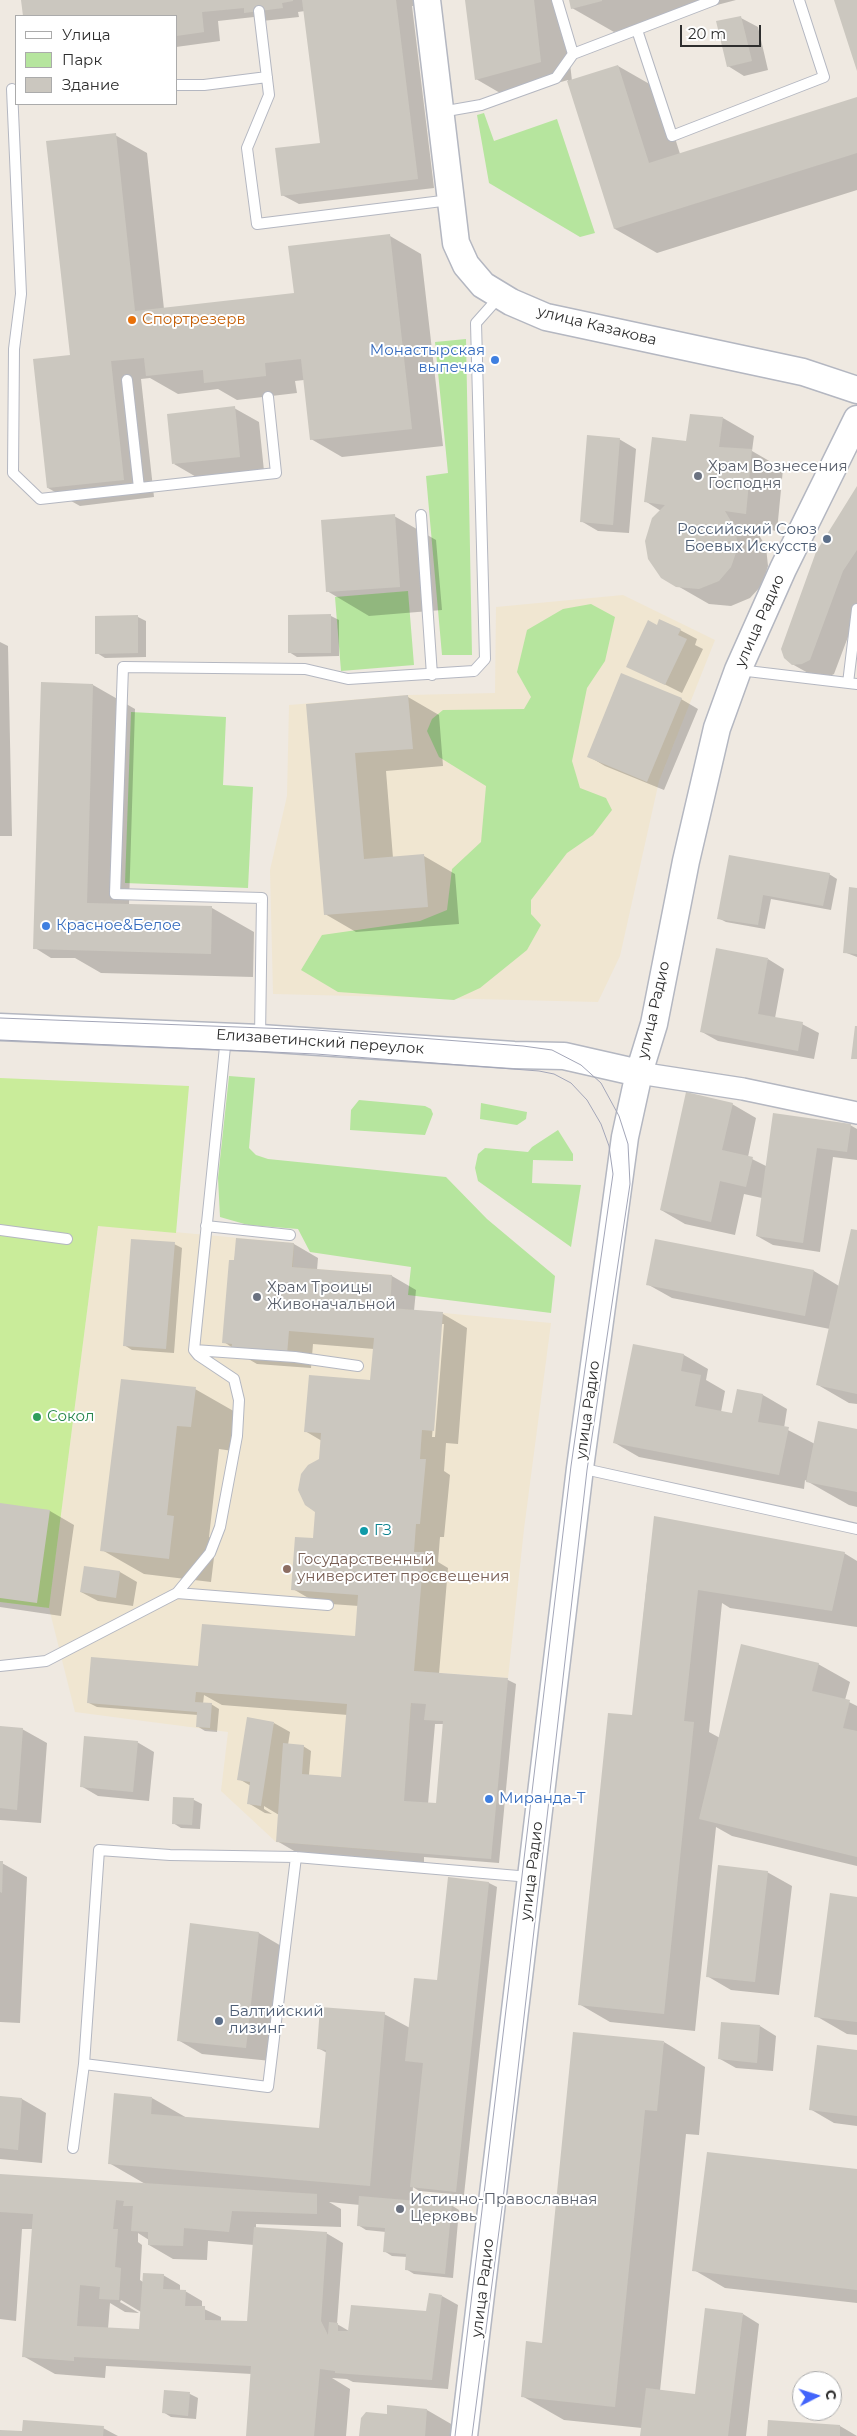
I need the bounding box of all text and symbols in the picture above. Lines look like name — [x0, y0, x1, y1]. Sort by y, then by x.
legend — [15, 15, 178, 105]
scale bar — [682, 15, 763, 47]
text: 20 m — [688, 24, 726, 43]
text: Улица — [62, 25, 110, 44]
text: Парк — [62, 50, 102, 69]
text: Здание — [62, 75, 120, 94]
street label: улица Казакова — [535, 302, 659, 350]
place label: Спортрезерв — [142, 311, 246, 329]
marker: Спортрезерв — [126, 314, 138, 326]
place label: Монастырская выпечка — [370, 342, 485, 377]
marker: Монастырская выпечка — [489, 354, 501, 366]
place label: Храм Вознесения Господня — [708, 458, 848, 493]
marker: Храм Вознесения Господня — [692, 470, 704, 482]
place label: Российский Союз Боевых Искусств — [677, 521, 817, 556]
marker: Российский Союз Боевых Искусств — [821, 533, 833, 545]
street label: улица Радио — [732, 572, 788, 670]
place label: Красное&Белое — [56, 917, 181, 935]
marker: Красное&Белое — [40, 920, 52, 932]
street label: улица Радио — [634, 959, 674, 1061]
street label: Елизаветинский переулок — [215, 1026, 425, 1058]
place label: Храм Троицы Живоначальной — [267, 1279, 396, 1314]
marker: Храм Троицы Живоначальной — [251, 1291, 263, 1303]
street label: улица Радио — [572, 1359, 604, 1461]
place label: Сокол — [47, 1408, 94, 1426]
marker: Сокол — [31, 1411, 43, 1423]
place label: ГЗ — [374, 1522, 392, 1540]
marker: ГЗ — [358, 1525, 370, 1537]
place label: Государственный университет просвещения — [297, 1551, 509, 1586]
marker: Государственный университет просвещения — [281, 1563, 293, 1575]
place label: Миранда-Т — [499, 1790, 585, 1808]
marker: Миранда-Т — [483, 1793, 495, 1805]
street label: улица Радио — [517, 1821, 547, 1921]
place label: Балтийский лизинг — [229, 2003, 324, 2038]
marker: Балтийский лизинг — [213, 2015, 225, 2027]
place label: Истинно-Православная Церковь — [410, 2191, 597, 2226]
marker: Истинно-Православная Церковь — [394, 2203, 406, 2215]
street label: улица Радио — [468, 2238, 498, 2338]
north arrow — [792, 2371, 842, 2421]
text: С — [822, 2389, 840, 2401]

